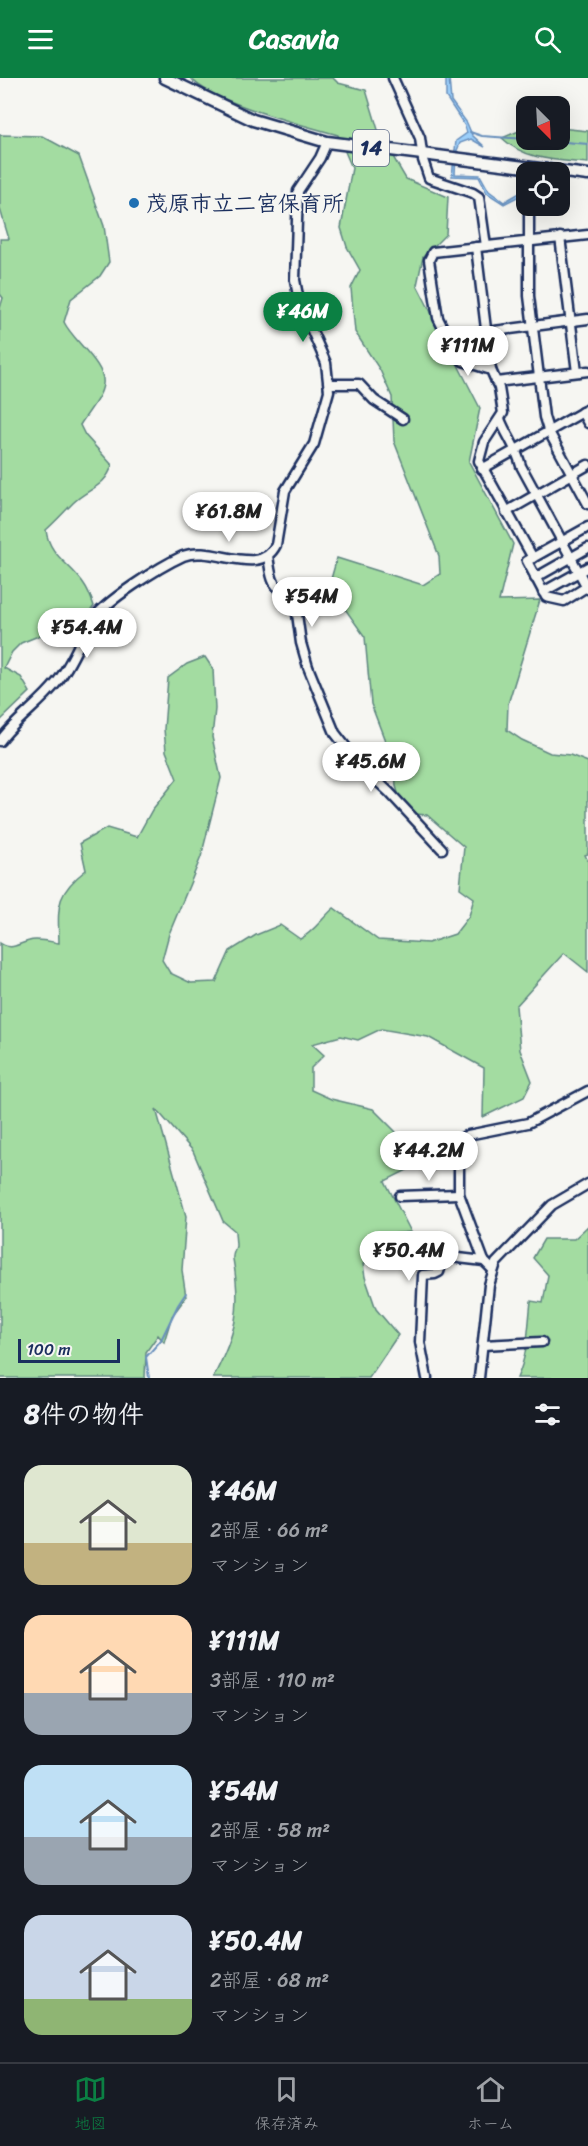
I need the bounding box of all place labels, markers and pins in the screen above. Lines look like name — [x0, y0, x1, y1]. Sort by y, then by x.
place label: 茂原市立二宮保育所 — [146, 184, 344, 223]
marker: 茂原市立二宮保育所 — [127, 196, 141, 210]
pin: ¥46M — [267, 292, 339, 343]
pin: ¥111M — [426, 326, 510, 377]
pin: ¥61.8M — [180, 492, 278, 543]
pin: ¥54M — [276, 577, 348, 628]
pin: ¥54.4M — [38, 608, 136, 659]
pin: ¥45.6M — [322, 742, 420, 793]
pin: ¥44.2M — [380, 1131, 478, 1182]
pin: ¥50.4M — [360, 1231, 458, 1282]

